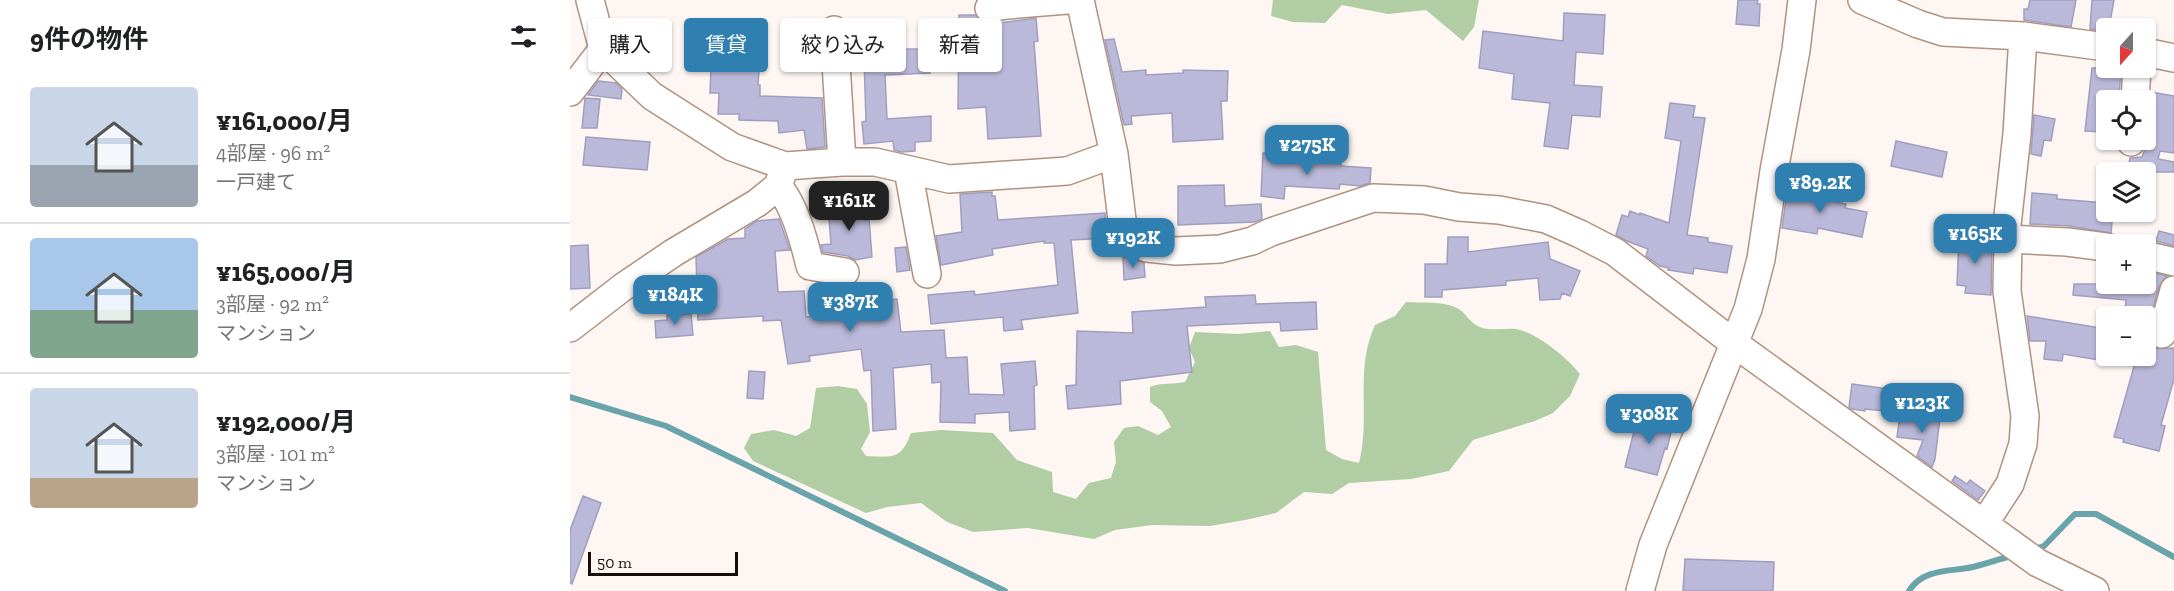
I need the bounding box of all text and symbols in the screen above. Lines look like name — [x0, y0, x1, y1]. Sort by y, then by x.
chip: 購入 — [588, 18, 672, 72]
chip: 賃貸 — [684, 18, 768, 72]
chip: 絞り込み — [780, 18, 906, 72]
chip: 新着 — [918, 18, 1002, 72]
north arrow — [2096, 18, 2156, 78]
map controls — [2096, 18, 2156, 366]
icon: filters — [507, 20, 540, 53]
text: 9件の物件 — [30, 23, 148, 55]
button: locate — [2096, 90, 2156, 150]
text: ¥161,000/月 — [216, 105, 353, 137]
icon: home — [78, 111, 150, 183]
pin: ¥275K — [1265, 125, 1349, 176]
text: ¥275K — [1279, 132, 1335, 156]
text: 4部屋 · 96 m² — [216, 141, 330, 165]
button: layers — [2096, 162, 2156, 222]
pin: ¥89.2K — [1771, 163, 1869, 214]
text: 一戸建て — [216, 170, 296, 194]
text: ¥89.2K — [1789, 170, 1851, 194]
pin: ¥161K — [807, 181, 891, 232]
text: ¥161K — [823, 188, 875, 212]
pin: ¥165K — [1933, 214, 2017, 265]
pin: ¥192K — [1091, 218, 1175, 269]
text: ¥165K — [1948, 221, 2002, 245]
text: ¥192K — [1106, 225, 1160, 249]
button: + — [2096, 234, 2156, 294]
text: ¥165,000/月 — [216, 256, 356, 288]
icon: home — [78, 262, 150, 334]
pin: ¥184K — [633, 275, 717, 326]
text: ¥184K — [647, 282, 703, 306]
pin: ¥387K — [808, 282, 892, 333]
text: ¥387K — [822, 289, 878, 313]
text: 3部屋 · 92 m² — [216, 292, 329, 316]
button: − — [2096, 306, 2156, 366]
text: マンション — [216, 321, 316, 345]
pin: ¥123K — [1880, 383, 1964, 434]
text: ¥123K — [1895, 390, 1949, 414]
pin: ¥308K — [1607, 394, 1691, 445]
text: ¥308K — [1620, 401, 1678, 425]
text: ¥192,000/月 — [216, 406, 356, 438]
icon: home — [78, 412, 150, 484]
text: 3部屋 · 101 m² — [216, 442, 335, 466]
text: マンション — [216, 471, 316, 495]
scale bar — [588, 549, 738, 576]
text: 50 m — [597, 553, 632, 572]

